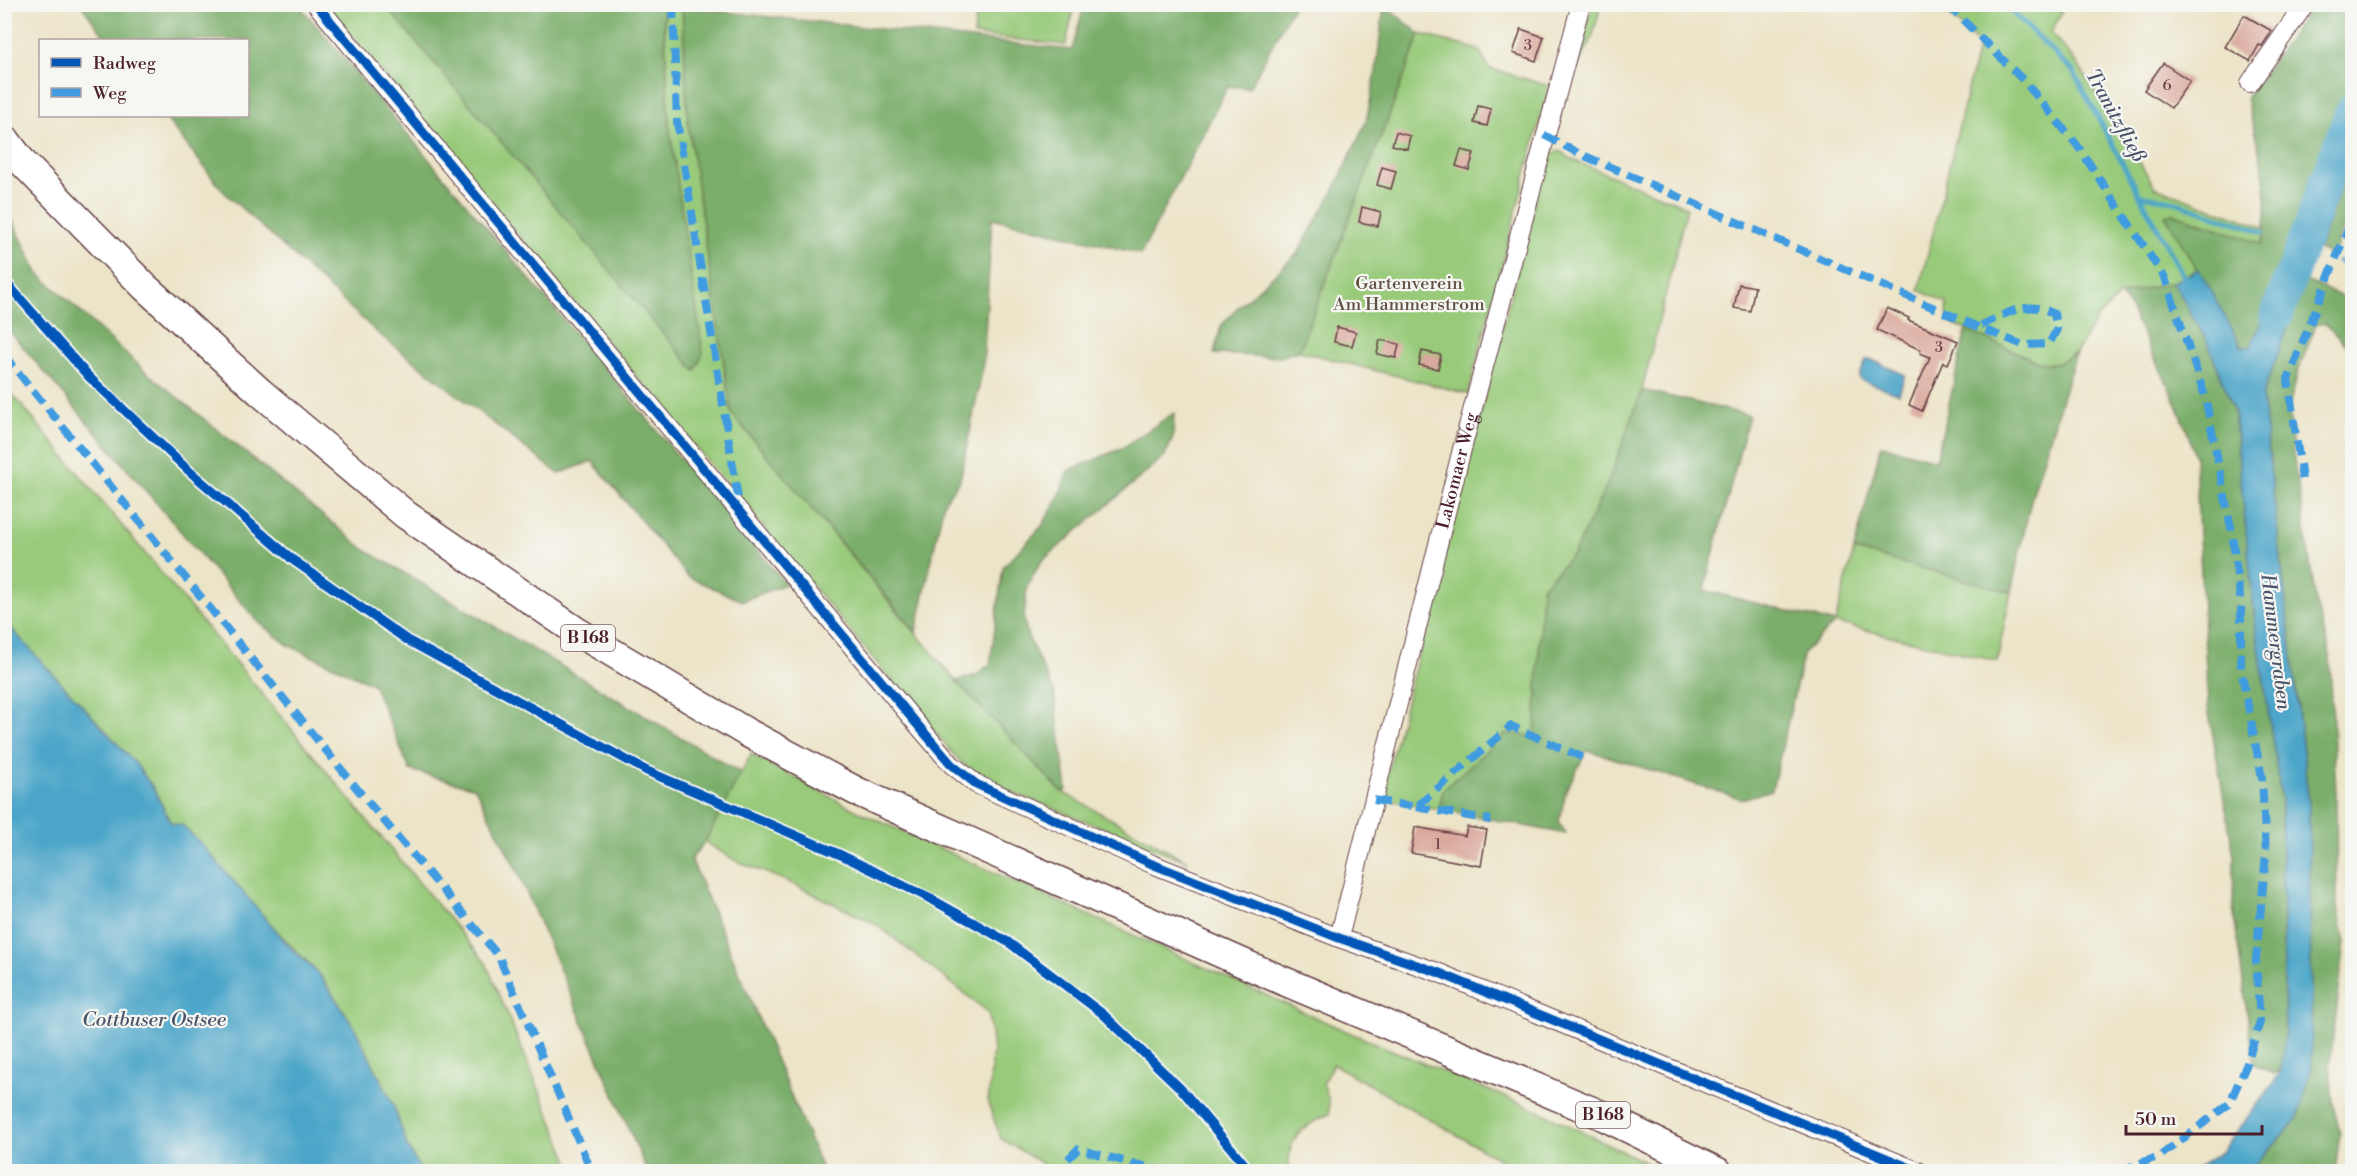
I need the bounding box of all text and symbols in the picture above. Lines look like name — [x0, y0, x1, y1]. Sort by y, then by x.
house number: 3 — [1524, 36, 1532, 55]
legend — [39, 39, 249, 117]
text: Radweg — [93, 52, 157, 75]
water label: Tranitzfließ — [2079, 65, 2151, 167]
house number: 6 — [2162, 76, 2172, 95]
text: Weg — [92, 82, 127, 105]
park label: Gartenverein Am Hammerstrom — [1332, 272, 1485, 316]
house number: 3 — [1935, 338, 1943, 357]
street label: Lakomaer Weg — [1431, 409, 1483, 531]
water label: Hammergraben — [2254, 571, 2296, 712]
road number: B 168 — [561, 625, 615, 651]
house number: 1 — [1435, 835, 1442, 854]
water label: Cottbuser Ostsee — [82, 1008, 227, 1033]
scale bar — [2126, 1098, 2262, 1136]
road number: B 168 — [1576, 1102, 1630, 1128]
text: 50 m — [2135, 1108, 2177, 1131]

